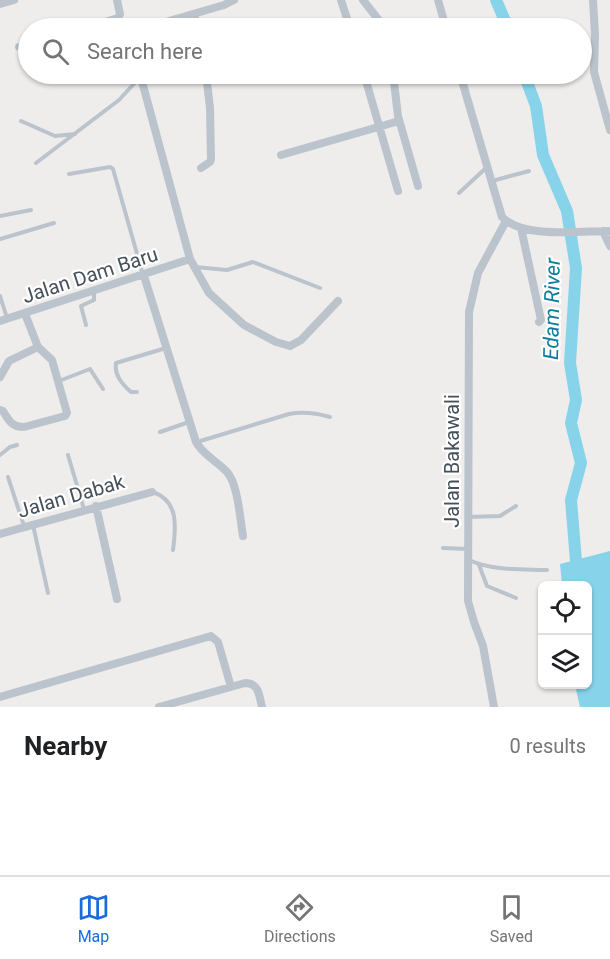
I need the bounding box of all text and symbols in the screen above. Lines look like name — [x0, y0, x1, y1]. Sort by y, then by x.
search box — [18, 18, 592, 84]
icon: search — [39, 35, 72, 68]
text: Search here — [87, 39, 203, 64]
street label: Jalan Dam Baru — [19, 242, 161, 308]
water label: Edam River — [539, 257, 565, 360]
street label: Jalan Bakawali — [440, 394, 464, 528]
street label: Jalan Dabak — [15, 469, 128, 523]
map controls — [538, 581, 592, 689]
button: locate — [538, 581, 592, 635]
button: layers — [538, 635, 592, 689]
text: Nearby — [24, 731, 107, 761]
text: 0 results — [510, 734, 586, 758]
tab: Map — [77, 891, 110, 946]
tab: Directions — [264, 891, 336, 946]
tab: Saved — [490, 891, 533, 946]

